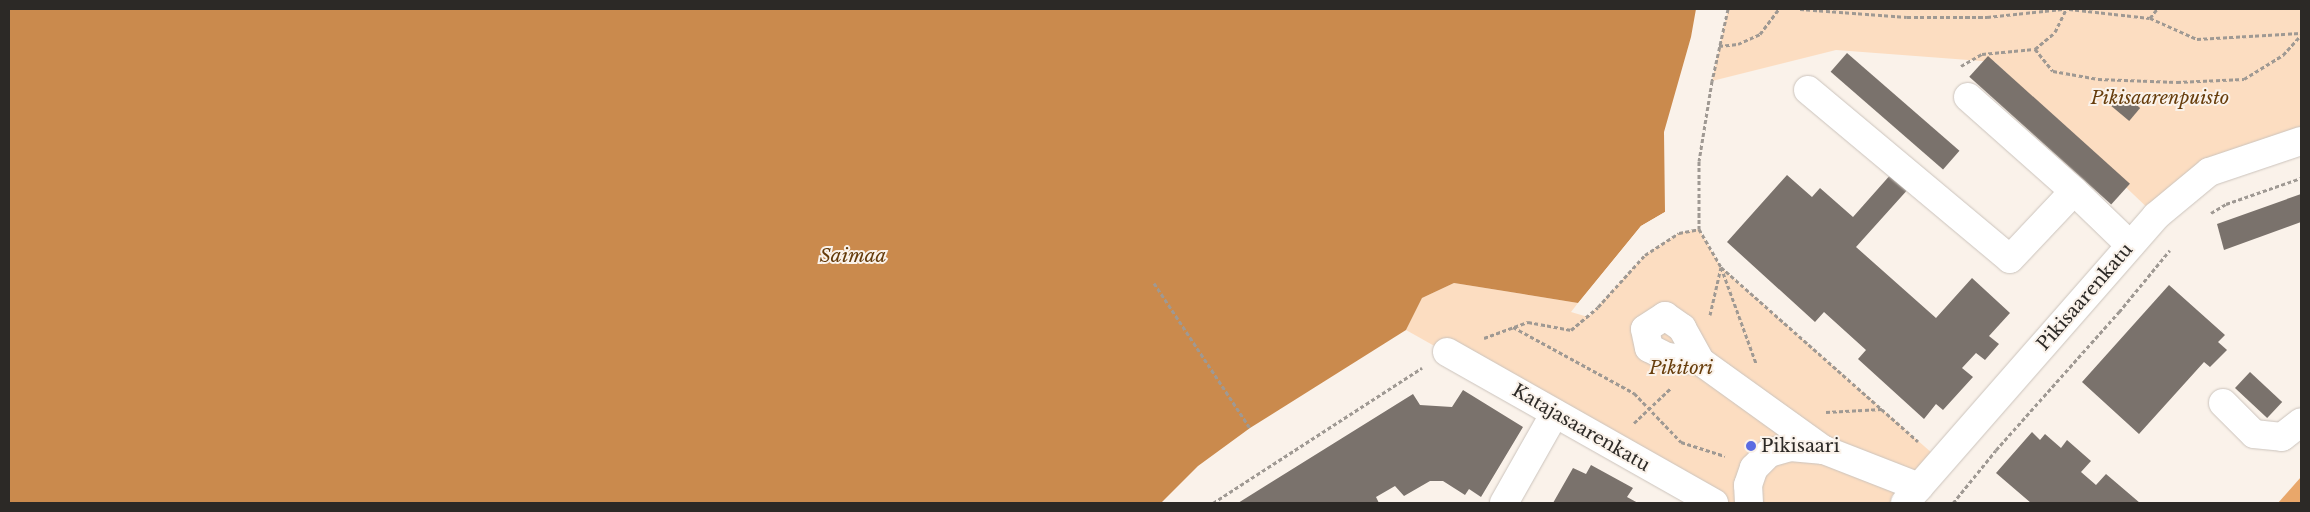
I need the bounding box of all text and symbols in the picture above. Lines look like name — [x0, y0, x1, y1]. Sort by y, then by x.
park label: Pikisaarenpuisto — [2091, 87, 2229, 109]
street label: Pikisaarenkatu — [2033, 239, 2137, 355]
water label: Saimaa — [820, 245, 886, 267]
park label: Pikitori — [1649, 357, 1713, 379]
street label: Katajasaarenkatu — [1508, 380, 1654, 476]
place label: Pikisaari — [1761, 435, 1840, 457]
marker: Pikisaari — [1745, 440, 1757, 452]

